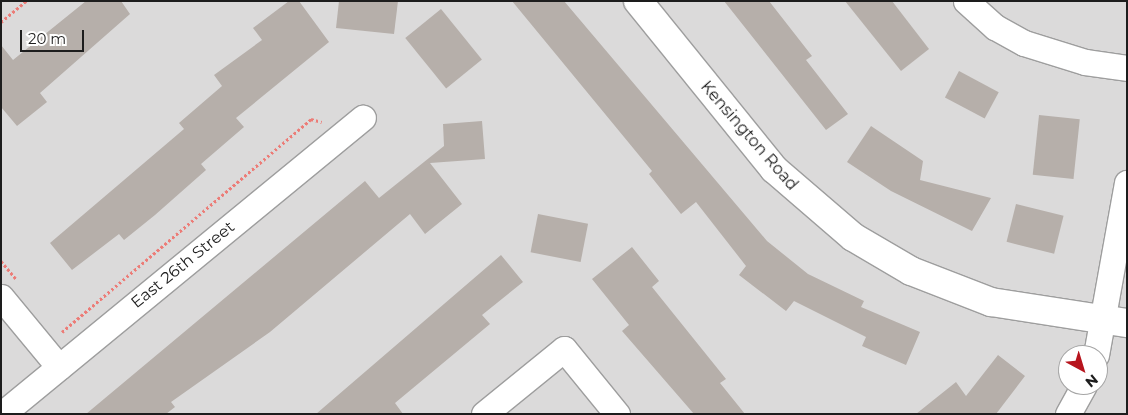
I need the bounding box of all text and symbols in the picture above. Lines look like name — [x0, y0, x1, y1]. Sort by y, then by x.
scale bar — [22, 20, 86, 52]
text: 20 m — [28, 29, 66, 48]
street label: Kensington Road — [696, 77, 802, 195]
street label: East 26th Street — [128, 218, 238, 312]
north arrow — [1058, 345, 1108, 395]
text: N — [1082, 370, 1102, 391]

